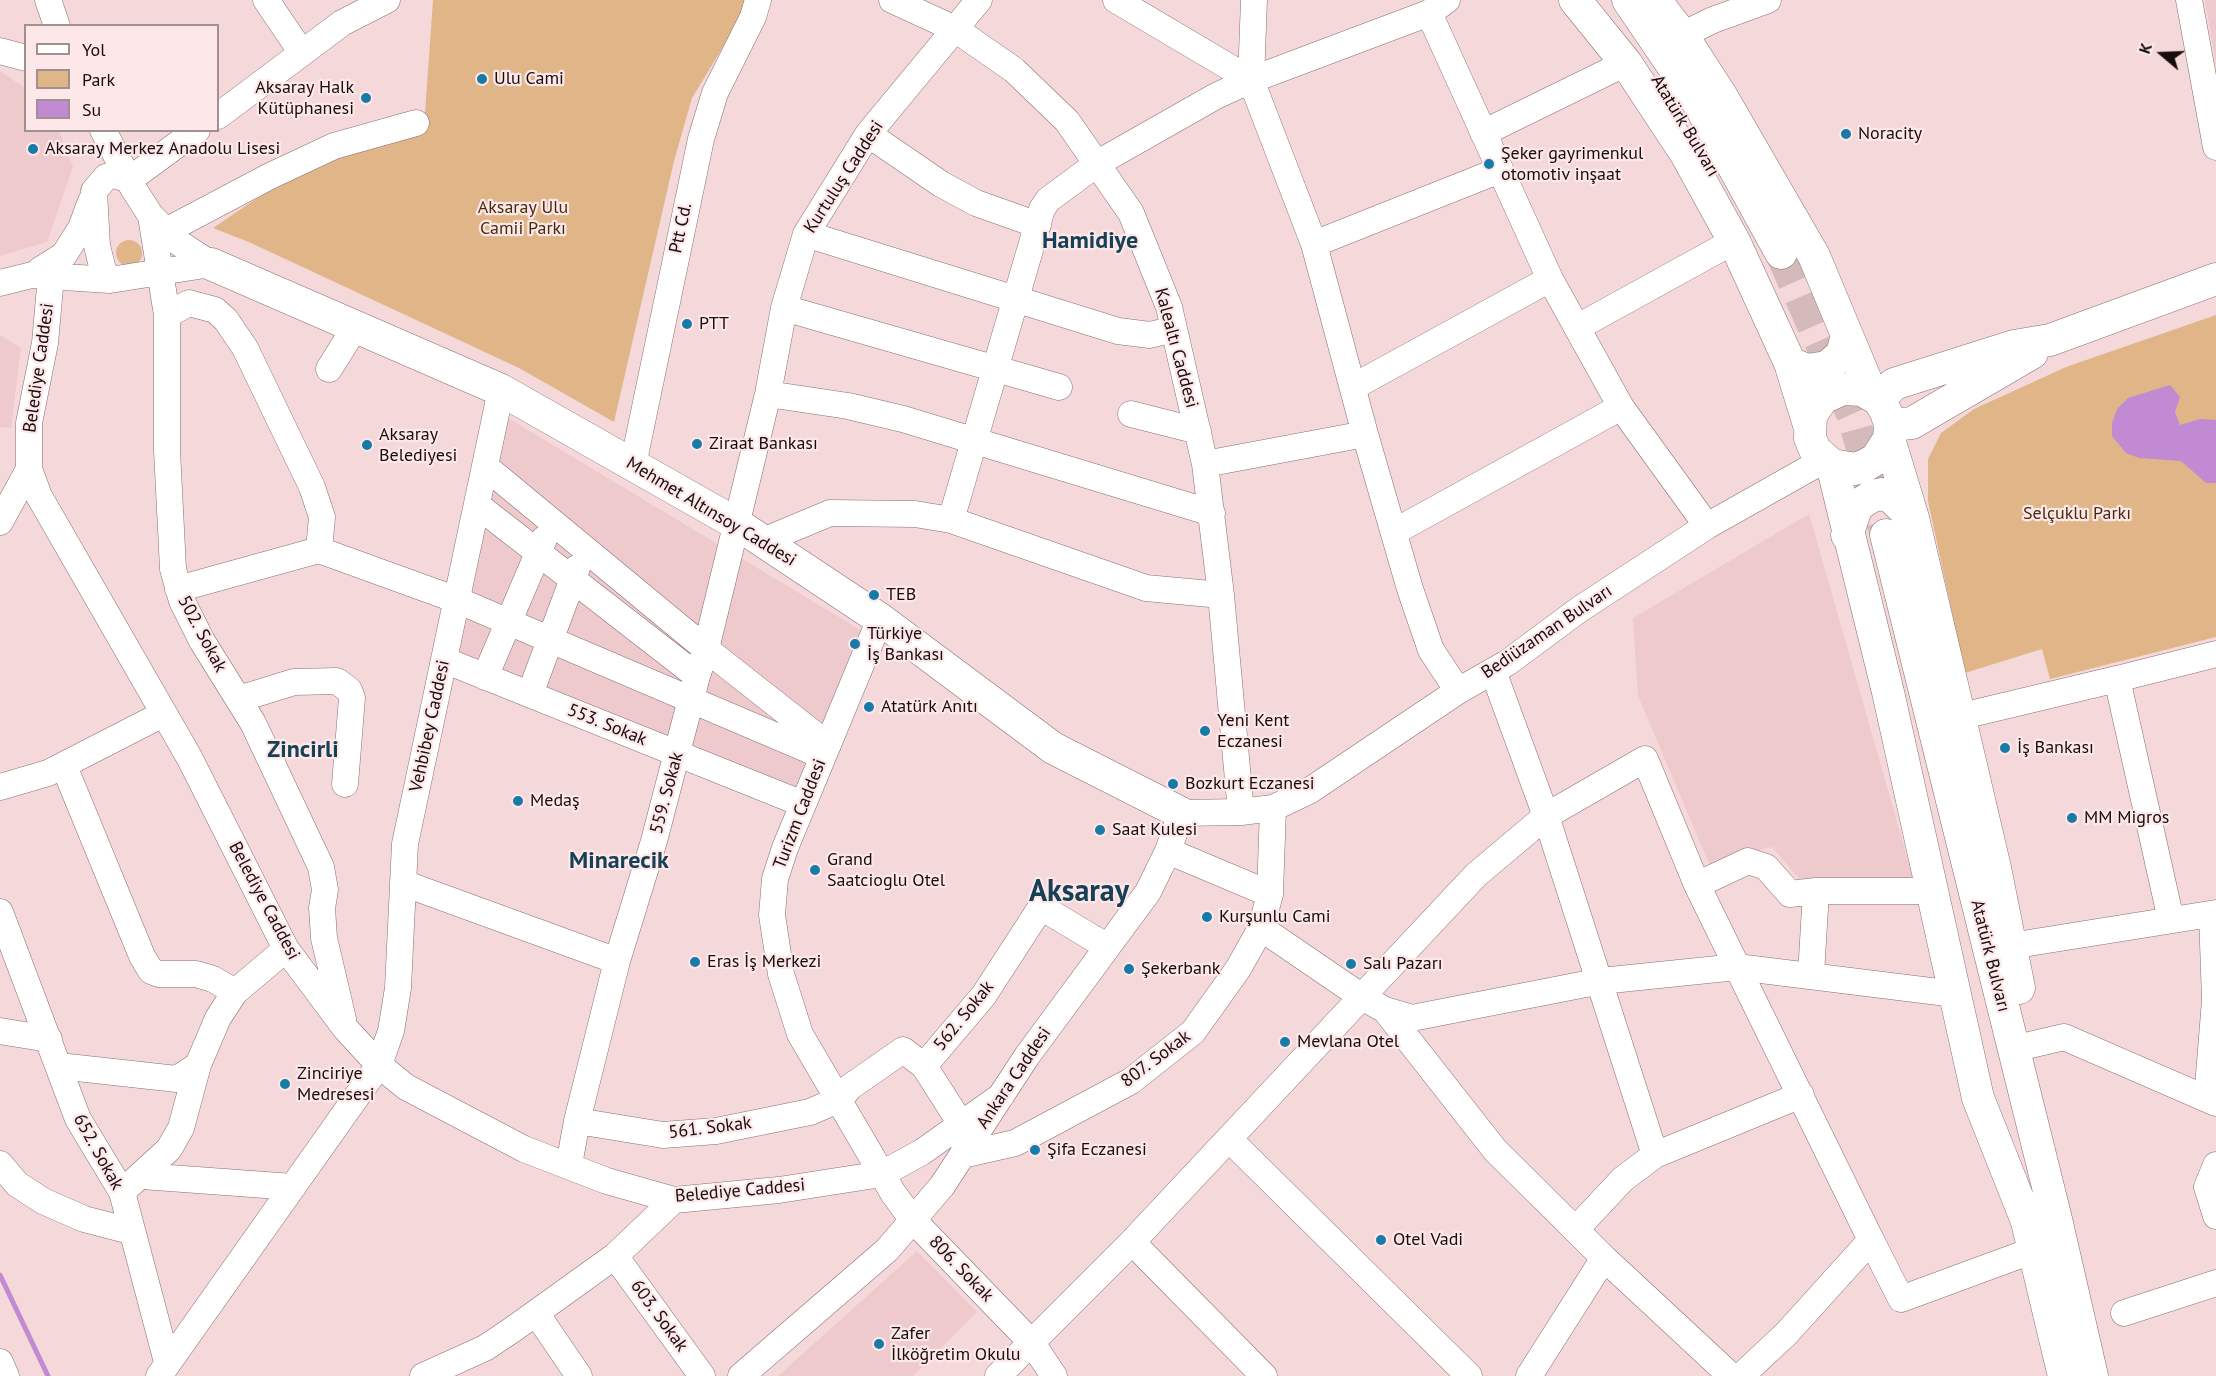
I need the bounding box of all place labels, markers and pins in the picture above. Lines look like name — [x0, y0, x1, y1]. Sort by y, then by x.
place label: Ulu Cami — [494, 68, 564, 90]
marker: Ulu Cami — [475, 72, 489, 86]
place label: Aksaray Halk Kütüphanesi — [255, 77, 354, 119]
marker: Aksaray Halk Kütüphanesi — [359, 91, 373, 105]
place label: Noracity — [1858, 123, 1922, 145]
marker: Noracity — [1839, 127, 1853, 141]
place label: Aksaray Merkez Anadolu Lisesi — [45, 138, 280, 160]
marker: Aksaray Merkez Anadolu Lisesi — [26, 142, 40, 156]
place label: Şeker gayrimenkul otomotiv inşaat — [1501, 143, 1643, 186]
marker: Şeker gayrimenkul otomotiv inşaat — [1482, 157, 1496, 171]
place label: PTT — [699, 313, 729, 335]
marker: PTT — [680, 317, 694, 331]
place label: Aksaray Belediyesi — [379, 424, 457, 466]
place label: Ziraat Bankası — [709, 433, 818, 455]
marker: Ziraat Bankası — [690, 437, 704, 451]
marker: Aksaray Belediyesi — [360, 438, 374, 452]
place label: TEB — [886, 584, 916, 606]
marker: TEB — [867, 588, 881, 602]
place label: Türkiye İş Bankası — [867, 623, 944, 666]
marker: Türkiye İş Bankası — [848, 637, 862, 651]
place label: Atatürk Anıtı — [881, 696, 978, 718]
marker: Atatürk Anıtı — [862, 700, 876, 714]
place label: Yeni Kent Eczanesi — [1217, 710, 1289, 752]
marker: Yeni Kent Eczanesi — [1198, 724, 1212, 738]
place label: İş Bankası — [2017, 737, 2094, 759]
marker: İş Bankası — [1998, 741, 2012, 755]
place label: Bozkurt Eczanesi — [1185, 773, 1315, 795]
marker: Bozkurt Eczanesi — [1166, 777, 1180, 791]
place label: Medaş — [530, 790, 580, 812]
marker: Medaş — [511, 794, 525, 808]
place label: MM Migros — [2084, 807, 2169, 829]
marker: MM Migros — [2065, 811, 2079, 825]
place label: Saat Kulesi — [1112, 819, 1197, 841]
marker: Saat Kulesi — [1093, 823, 1107, 837]
place label: Grand Saatcioglu Otel — [827, 849, 945, 892]
marker: Grand Saatcioglu Otel — [808, 863, 822, 877]
place label: Kurşunlu Cami — [1219, 906, 1331, 928]
marker: Kurşunlu Cami — [1200, 910, 1214, 924]
place label: Eras İş Merkezi — [707, 951, 821, 973]
place label: Salı Pazarı — [1363, 953, 1443, 975]
marker: Eras İş Merkezi — [688, 955, 702, 969]
marker: Salı Pazarı — [1344, 957, 1358, 971]
place label: Şekerbank — [1141, 958, 1220, 980]
marker: Şekerbank — [1122, 962, 1136, 976]
place label: Mevlana Otel — [1297, 1031, 1399, 1053]
marker: Mevlana Otel — [1278, 1035, 1292, 1049]
place label: Zinciriye Medresesi — [297, 1063, 374, 1106]
marker: Zinciriye Medresesi — [278, 1077, 292, 1091]
place label: Şifa Eczanesi — [1047, 1139, 1147, 1161]
marker: Şifa Eczanesi — [1028, 1143, 1042, 1157]
place label: Otel Vadi — [1393, 1229, 1463, 1251]
marker: Otel Vadi — [1374, 1233, 1388, 1247]
place label: Zafer İlköğretim Okulu — [891, 1323, 1020, 1366]
marker: Zafer İlköğretim Okulu — [872, 1337, 886, 1351]

